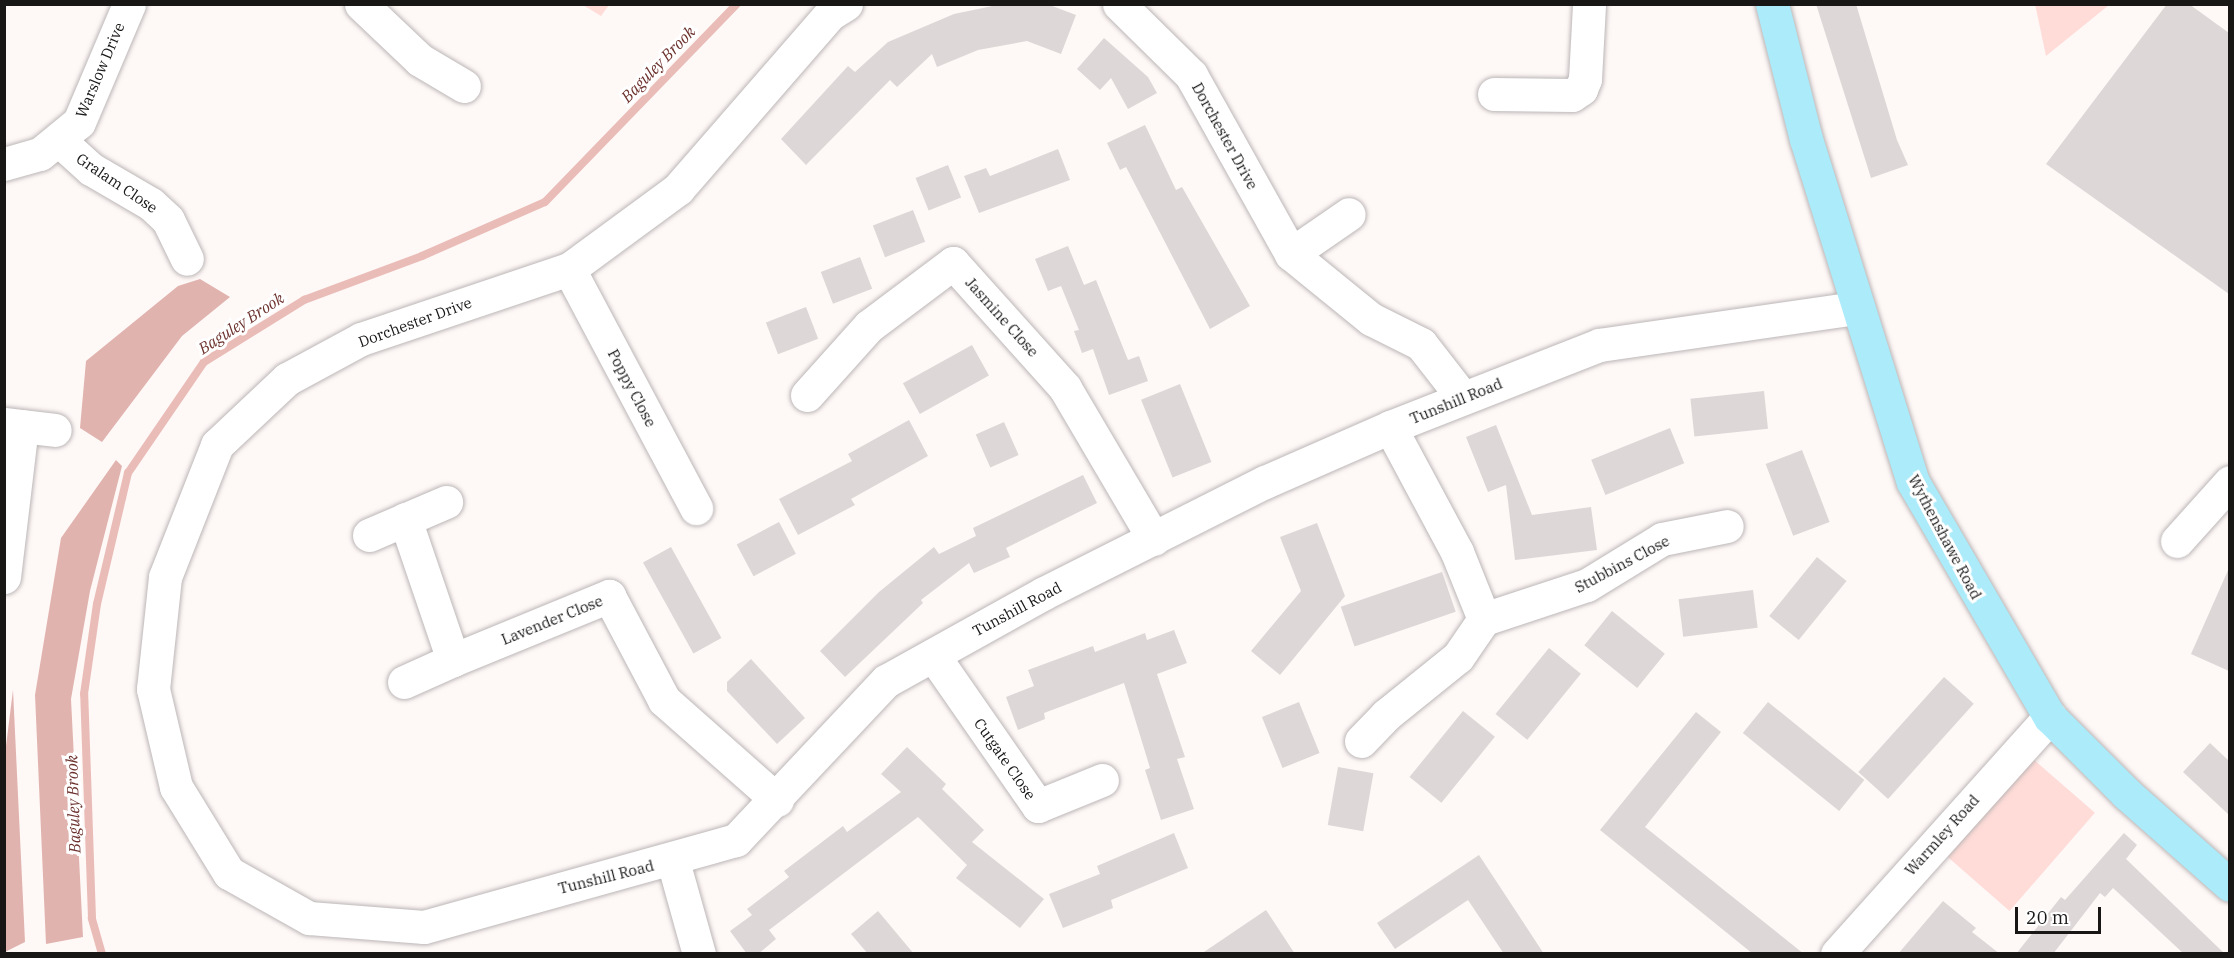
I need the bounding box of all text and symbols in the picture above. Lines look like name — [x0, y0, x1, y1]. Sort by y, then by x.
street label: Warslow Drive — [72, 20, 128, 120]
water label: Baguley Brook — [617, 22, 699, 106]
street label: Dorchester Drive — [1188, 79, 1262, 193]
street label: Gralam Close — [73, 149, 161, 217]
street label: Jasmine Close — [962, 274, 1042, 360]
water label: Baguley Brook — [195, 288, 287, 358]
street label: Dorchester Drive — [356, 293, 474, 351]
street label: Poppy Close — [604, 346, 660, 430]
street label: Tunshill Road — [1407, 374, 1505, 428]
street label: Wythenshawe Road — [1905, 472, 1985, 602]
street label: Stubbins Close — [1572, 532, 1672, 596]
street label: Tunshill Road — [970, 578, 1064, 640]
street label: Lavender Close — [499, 591, 605, 649]
street label: Cutgate Close — [970, 715, 1040, 803]
water label: Baguley Brook — [62, 755, 84, 853]
street label: Warmley Road — [1901, 791, 1983, 879]
street label: Tunshill Road — [556, 856, 656, 898]
scale bar — [2018, 895, 2104, 933]
text: 20 m — [2026, 906, 2069, 929]

